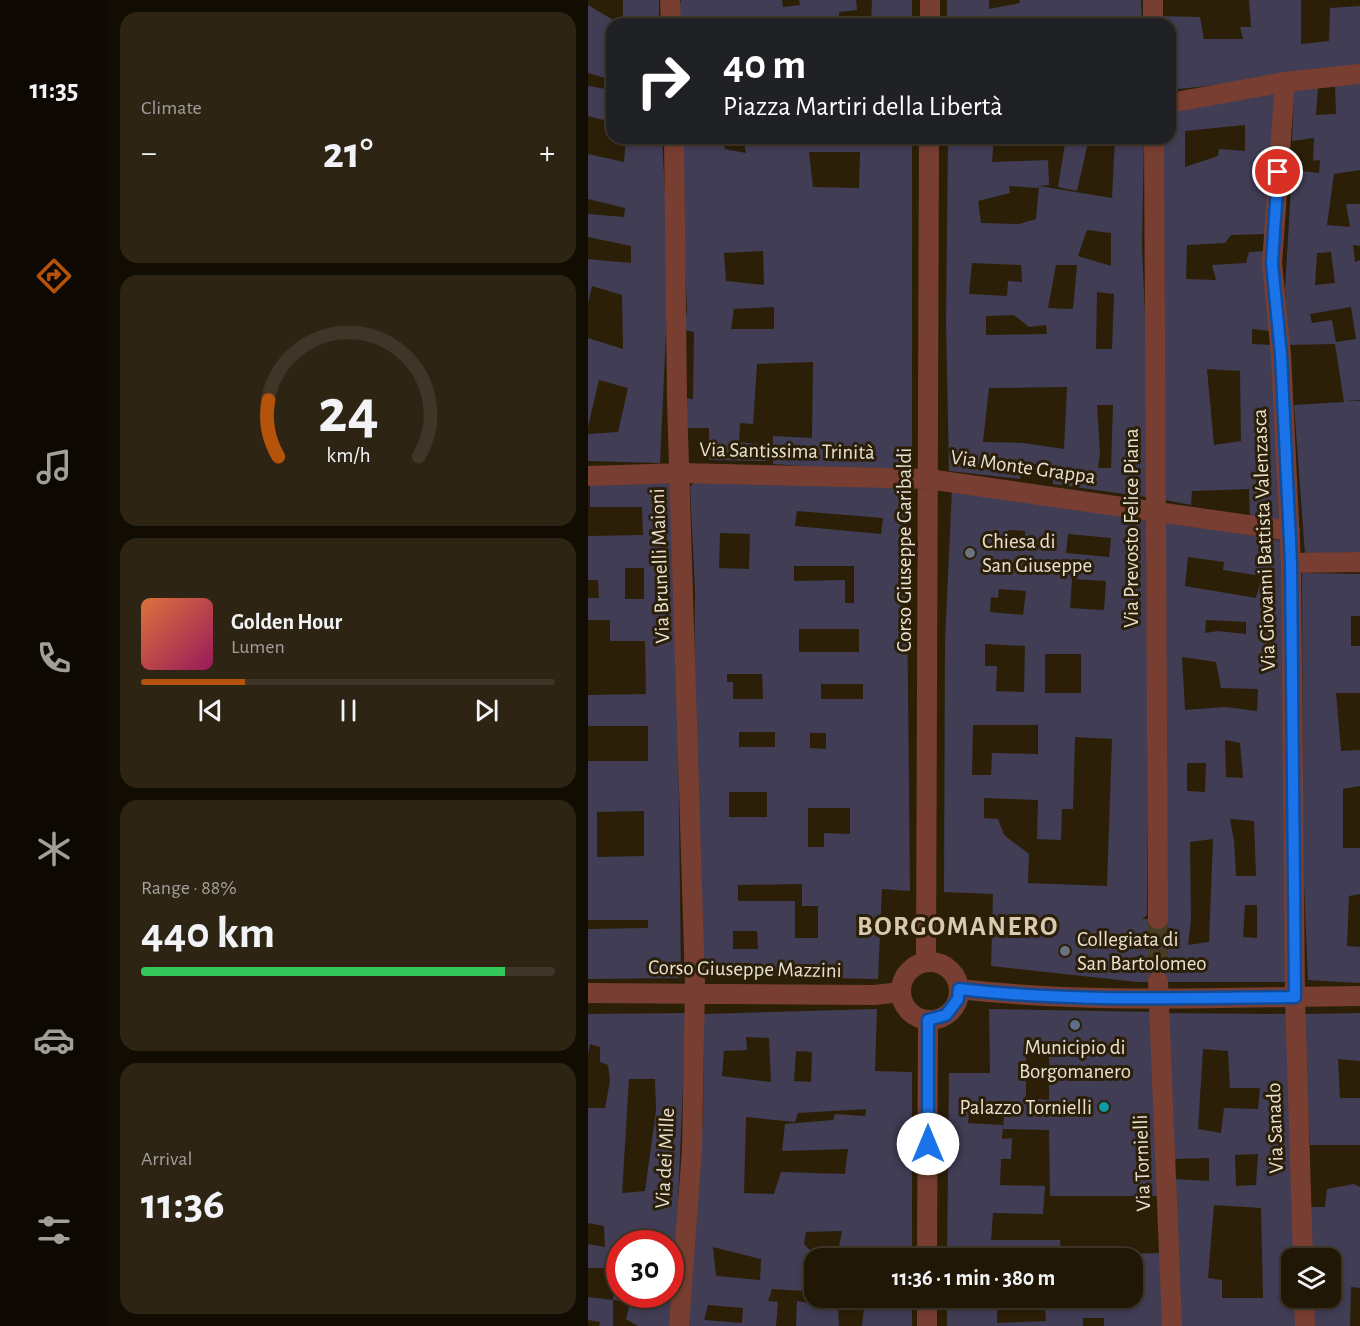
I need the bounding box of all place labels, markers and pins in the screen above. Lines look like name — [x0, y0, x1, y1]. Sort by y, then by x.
pin — [1252, 146, 1303, 197]
place label: Chiesa di San Giuseppe — [982, 531, 1092, 576]
marker: Chiesa di San Giuseppe — [963, 546, 977, 560]
place label: Collegiata di San Bartolomeo — [1077, 929, 1207, 974]
marker: Collegiata di San Bartolomeo — [1058, 944, 1072, 958]
marker: Municipio di Borgomanero — [1068, 1018, 1082, 1032]
place label: Municipio di Borgomanero — [1019, 1037, 1131, 1082]
place label: Palazzo Tornielli — [959, 1097, 1092, 1118]
marker: Palazzo Tornielli — [1097, 1100, 1111, 1114]

